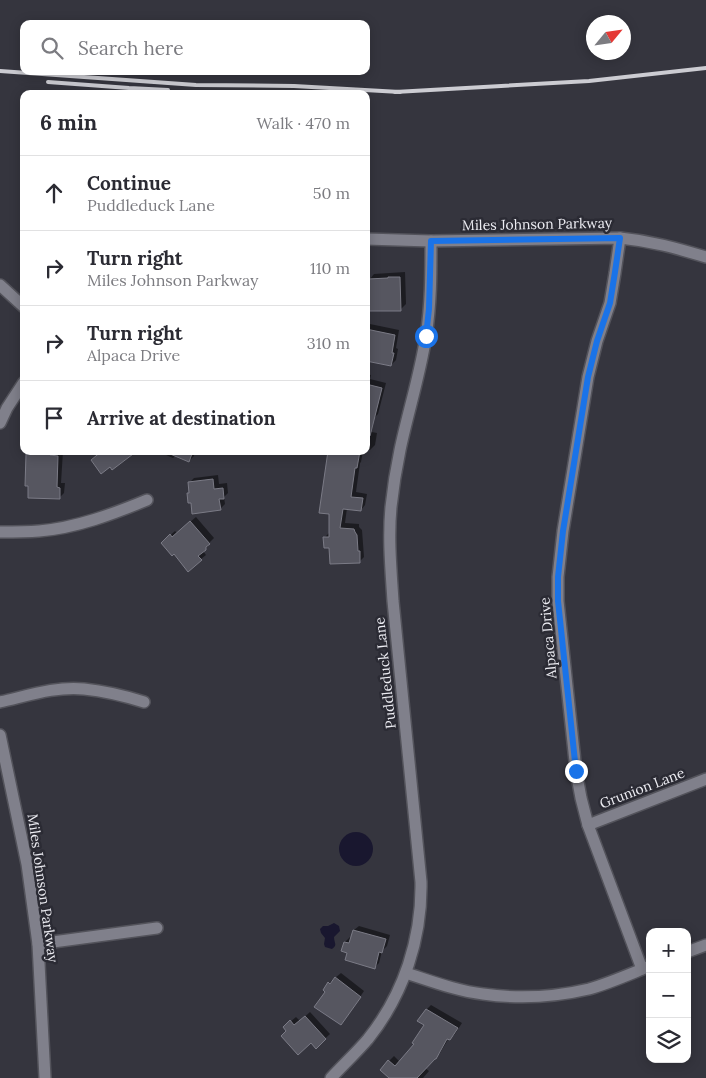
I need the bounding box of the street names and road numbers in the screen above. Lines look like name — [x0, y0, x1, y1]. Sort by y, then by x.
street label: Miles Johnson Parkway — [462, 214, 613, 234]
street label: Alpaca Drive — [535, 596, 561, 680]
street label: Puddleduck Lane — [370, 616, 400, 730]
street label: Grunion Lane — [597, 763, 687, 812]
street label: Miles Johnson Parkway — [24, 812, 62, 964]

